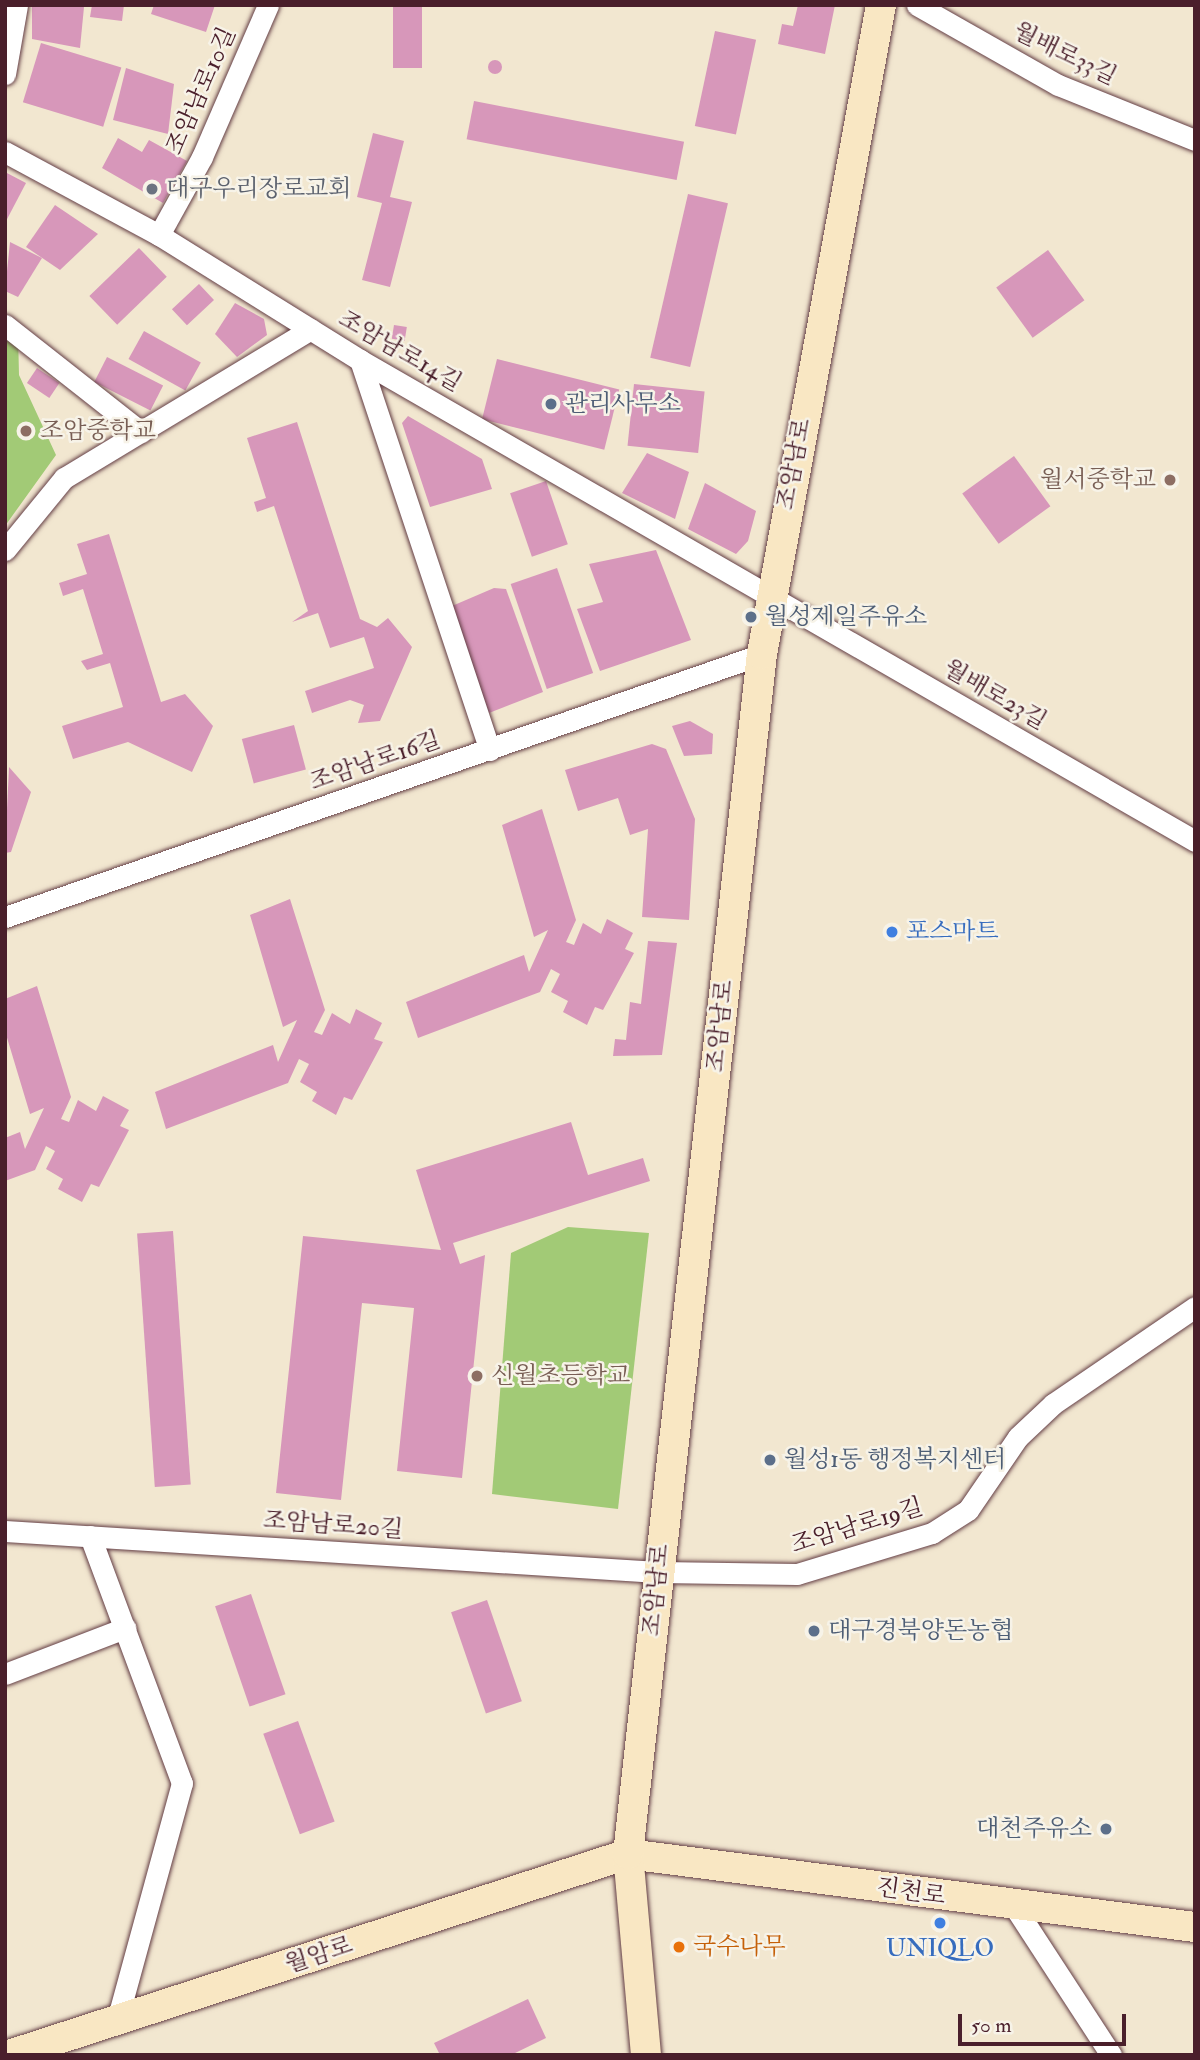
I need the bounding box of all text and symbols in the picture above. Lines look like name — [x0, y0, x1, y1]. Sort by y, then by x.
street label: 월배로33길 — [1009, 17, 1121, 91]
street label: 조암남로10길 — [160, 23, 242, 159]
place label: 대구우리장로교회 — [166, 175, 351, 203]
marker: 대구우리장로교회 — [144, 181, 160, 197]
street label: 조암남로14길 — [333, 304, 467, 398]
place label: 관리사무소 — [565, 390, 681, 418]
marker: 관리사무소 — [543, 396, 559, 412]
street label: 조암남로 — [771, 416, 817, 512]
place label: 조암중학교 — [40, 417, 156, 445]
marker: 조암중학교 — [18, 423, 34, 439]
place label: 월서중학교 — [1040, 466, 1156, 494]
marker: 월서중학교 — [1162, 472, 1178, 488]
place label: 월성제일주유소 — [765, 603, 927, 631]
marker: 월성제일주유소 — [743, 609, 759, 625]
street label: 월배로23길 — [938, 654, 1052, 736]
street label: 조암남로16길 — [306, 725, 444, 797]
place label: 포스마트 — [906, 918, 999, 946]
marker: 포스마트 — [884, 924, 900, 940]
street label: 조암남로 — [701, 978, 739, 1074]
place label: 신월초등학교 — [491, 1362, 630, 1390]
marker: 신월초등학교 — [469, 1368, 485, 1384]
place label: 월성1동 행정복지센터 — [784, 1446, 1006, 1474]
marker: 월성1동 행정복지센터 — [762, 1452, 778, 1468]
street label: 조암남로19길 — [787, 1492, 927, 1560]
street label: 조암남로20길 — [262, 1506, 404, 1544]
street label: 조암남로 — [637, 1542, 675, 1638]
place label: 대구경북양돈농협 — [828, 1617, 1013, 1645]
marker: 대구경북양돈농협 — [806, 1623, 822, 1639]
place label: 대천주유소 — [976, 1815, 1092, 1843]
marker: 대천주유소 — [1098, 1821, 1114, 1837]
street label: 진천로 — [875, 1873, 947, 1911]
marker: UNIQLO — [932, 1915, 948, 1931]
street label: 월암로 — [281, 1931, 357, 1979]
place label: 국수나무 — [693, 1933, 786, 1961]
place label: UNIQLO — [886, 1935, 994, 1963]
marker: 국수나무 — [671, 1939, 687, 1955]
scale bar — [962, 2000, 1130, 2044]
text: 50 m — [971, 2012, 1012, 2039]

